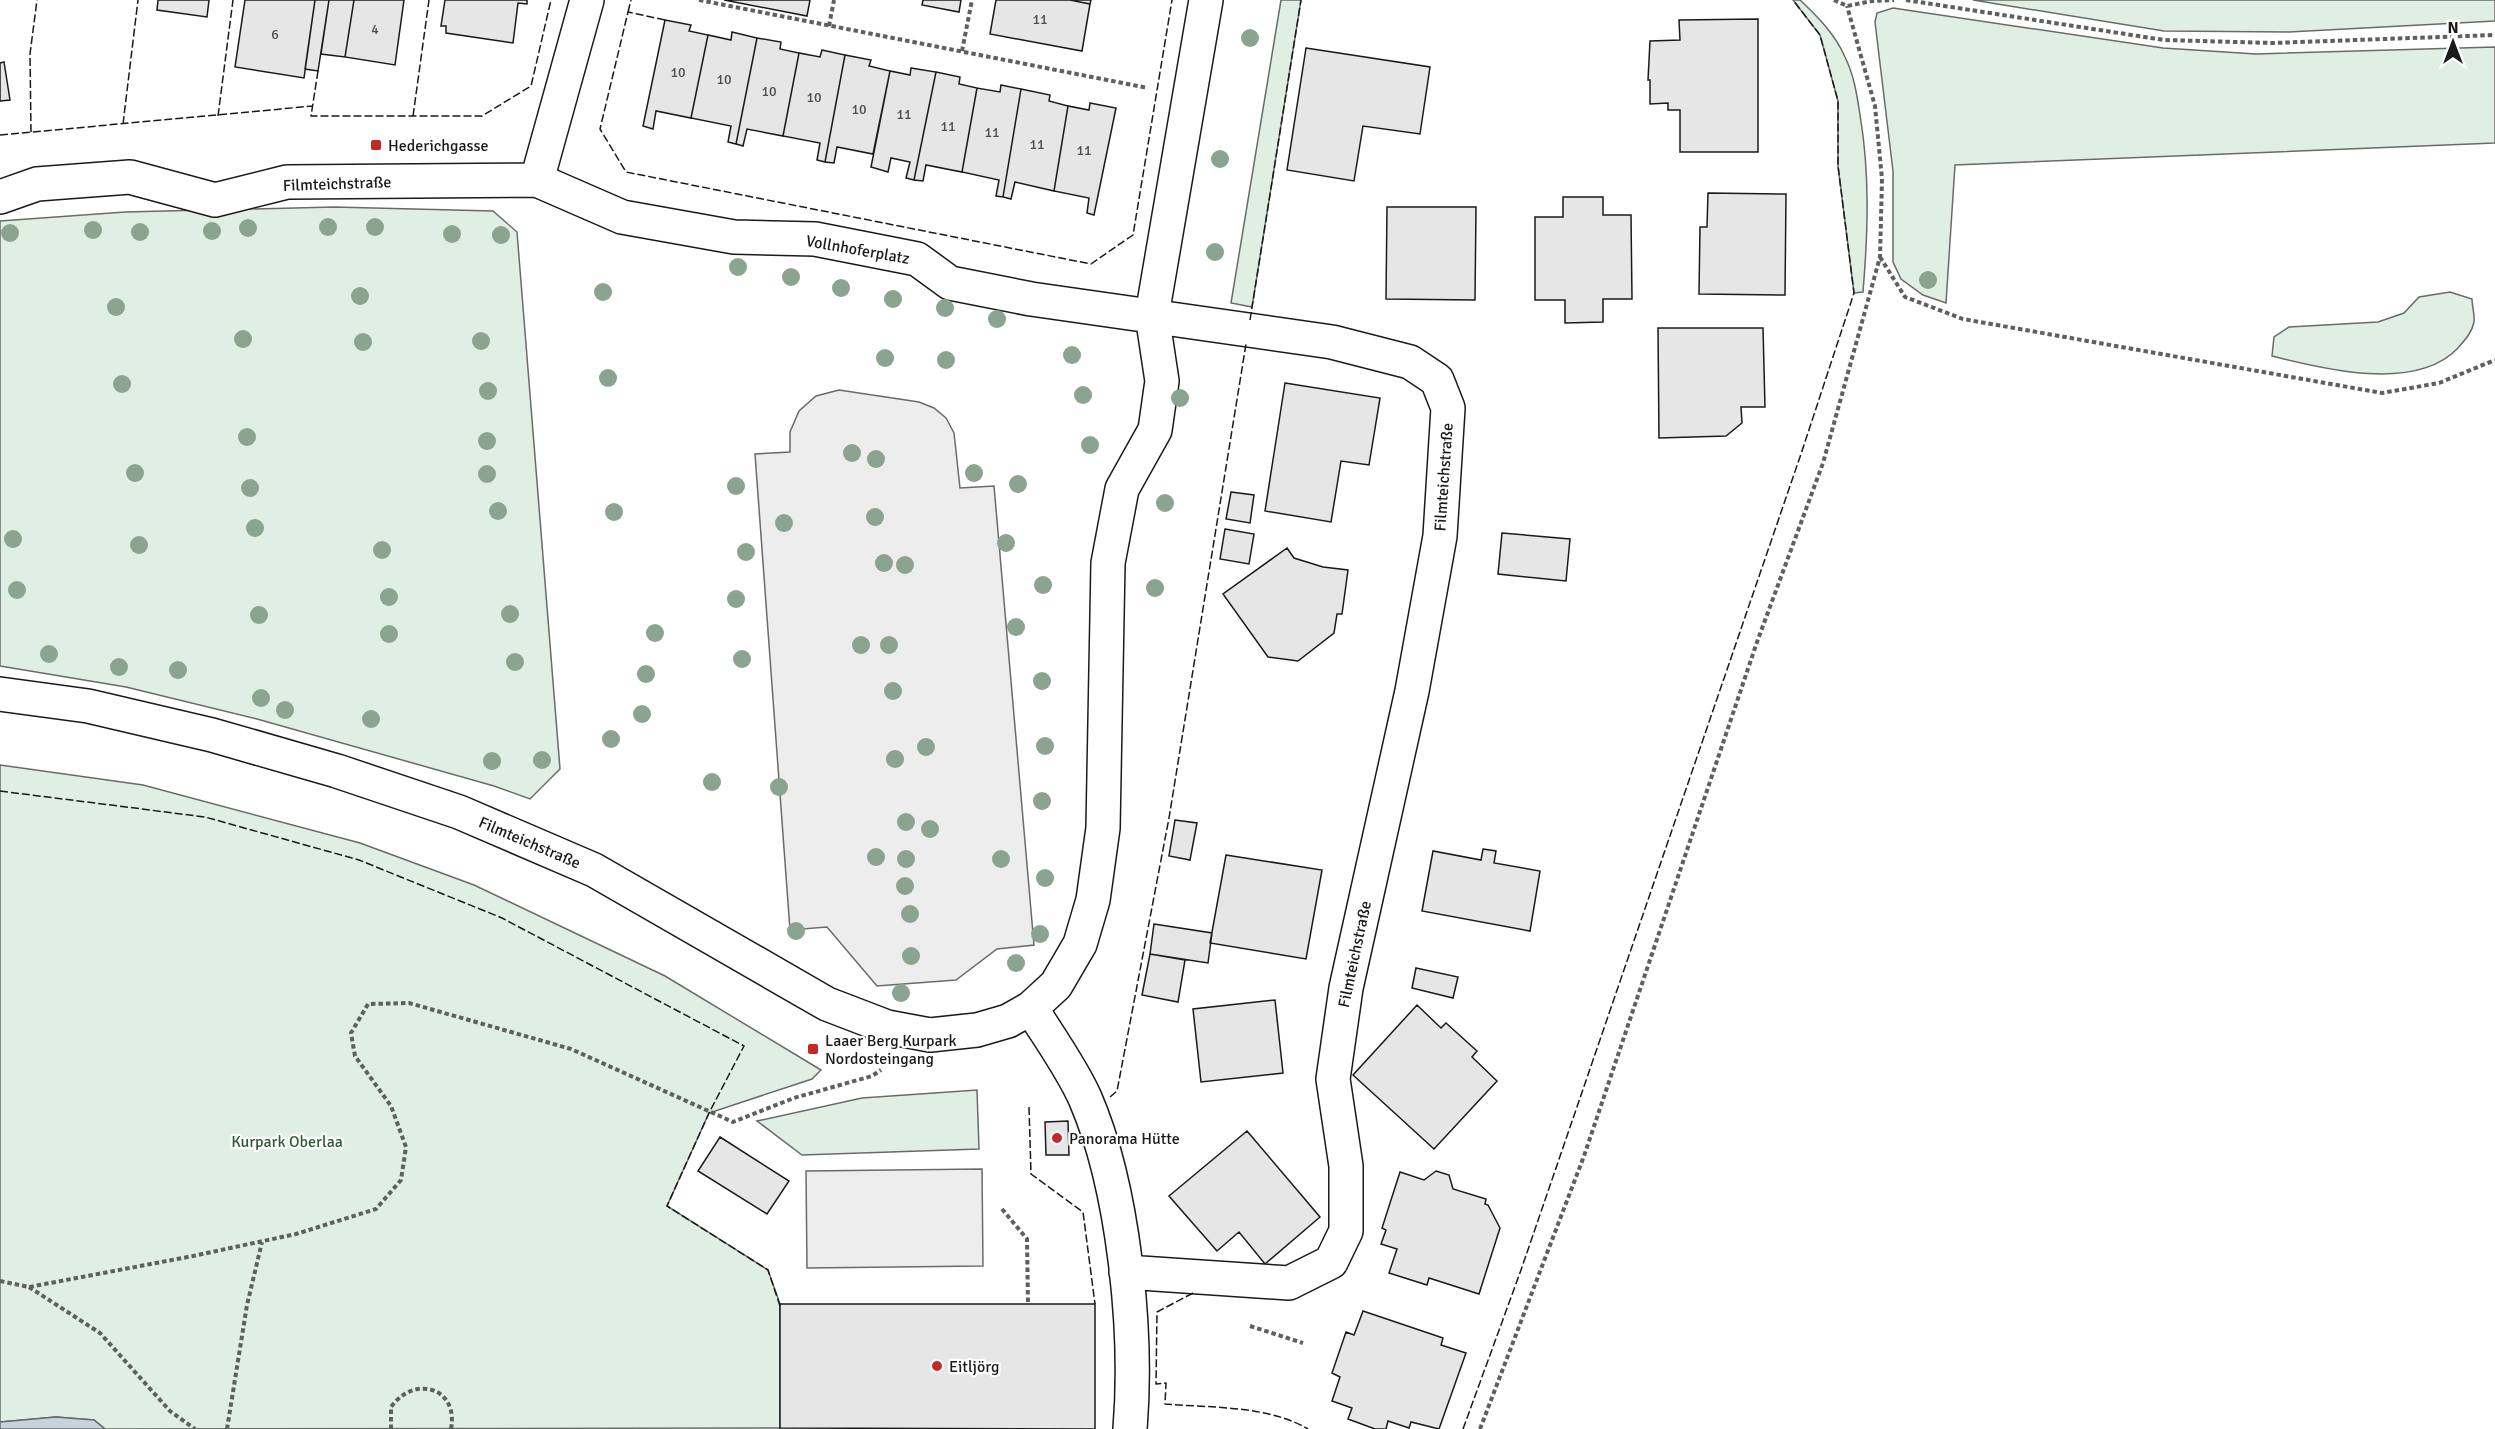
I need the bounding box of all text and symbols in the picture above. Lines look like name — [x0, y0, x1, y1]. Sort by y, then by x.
house number: 11 — [1032, 11, 1048, 28]
north arrow — [2423, 12, 2483, 72]
text: N — [2447, 18, 2459, 38]
house number: 4 — [371, 21, 379, 38]
house number: 6 — [271, 26, 279, 43]
house number: 10 — [670, 64, 686, 81]
house number: 10 — [716, 71, 732, 88]
house number: 10 — [761, 83, 777, 100]
house number: 10 — [806, 89, 822, 106]
house number: 10 — [851, 101, 867, 118]
house number: 11 — [896, 106, 912, 123]
house number: 11 — [940, 118, 956, 135]
house number: 11 — [984, 124, 1000, 141]
place label: Hederichgasse — [388, 136, 489, 156]
house number: 11 — [1029, 136, 1045, 153]
marker: Hederichgasse — [369, 138, 383, 152]
house number: 11 — [1076, 142, 1092, 159]
street label: Filmteichstraße — [282, 172, 392, 196]
street label: Vollnhoferplatz — [804, 231, 911, 269]
street label: Filmteichstraße — [1430, 422, 1458, 532]
street label: Filmteichstraße — [476, 812, 584, 873]
street label: Filmteichstraße — [1334, 899, 1376, 1009]
place label: Laaer Berg Kurpark Nordosteingang — [825, 1031, 957, 1069]
marker: Laaer Berg Kurpark Nordosteingang — [806, 1042, 820, 1056]
place label: Panorama Hütte — [1069, 1129, 1180, 1149]
marker: Panorama Hütte — [1050, 1131, 1064, 1145]
park label: Kurpark Oberlaa — [231, 1132, 343, 1152]
place label: Eitljörg — [949, 1357, 1000, 1377]
marker: Eitljörg — [930, 1359, 944, 1373]

